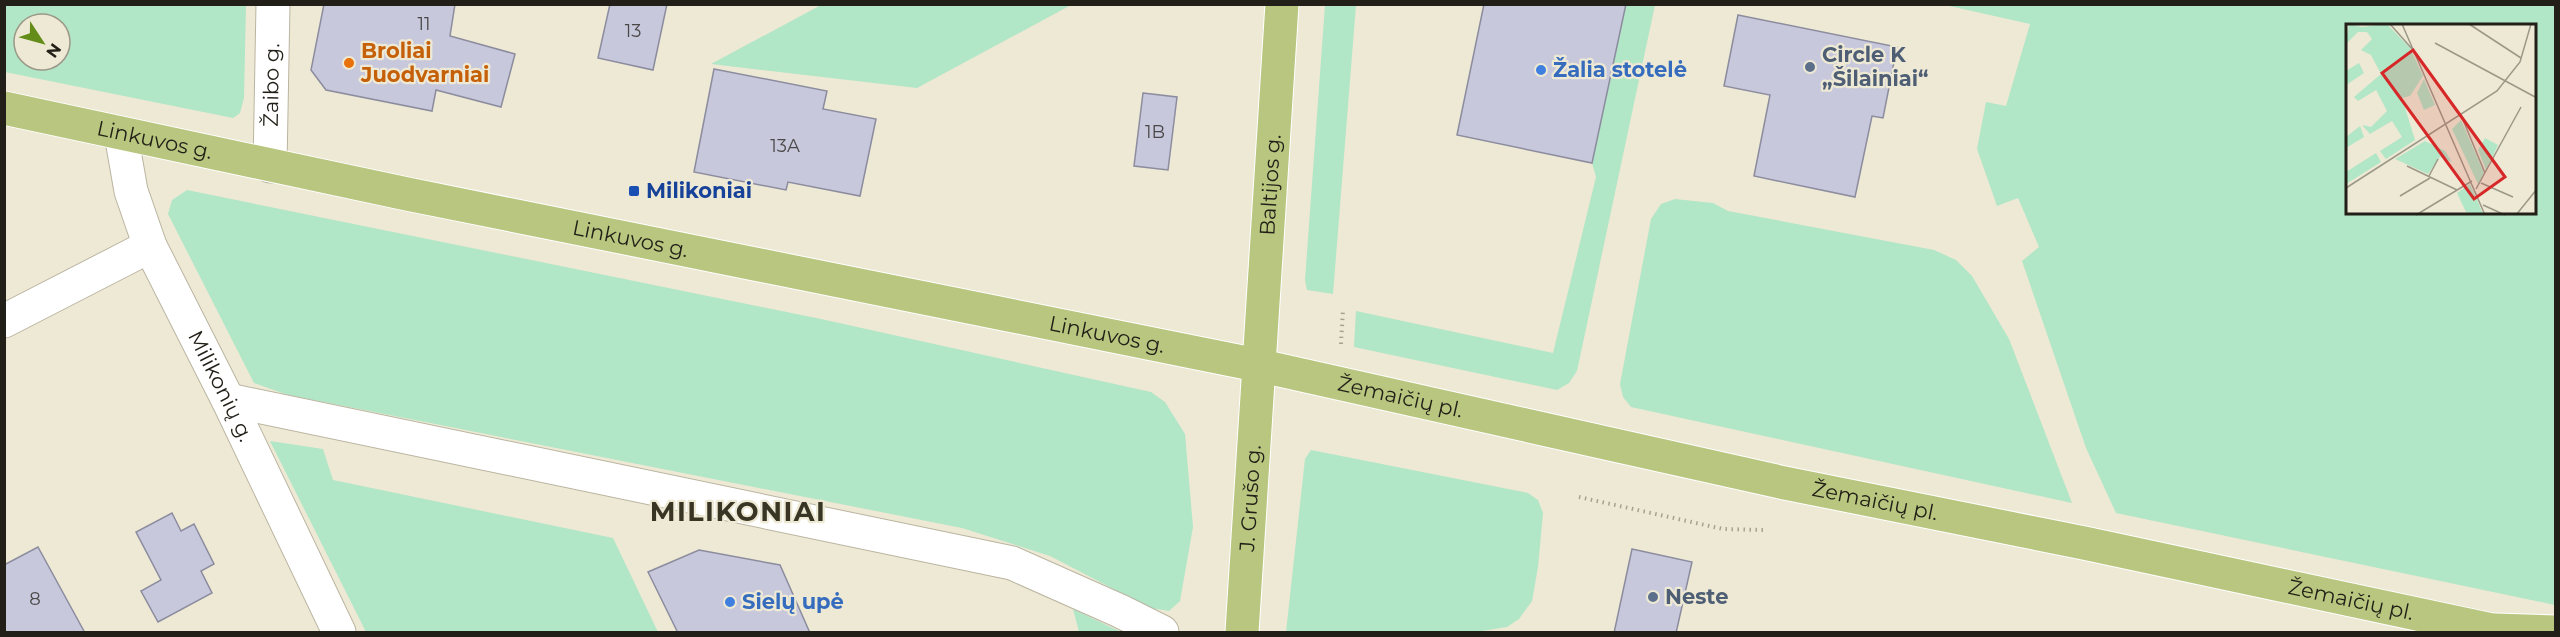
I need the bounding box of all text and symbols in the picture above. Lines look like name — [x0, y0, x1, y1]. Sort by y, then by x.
north arrow — [12, 12, 72, 72]
house number: 11 — [418, 13, 431, 35]
house number: 13 — [625, 20, 641, 42]
inset map — [2346, 24, 2536, 214]
place label: Broliai Juodvarniai — [360, 38, 489, 87]
text: N — [42, 40, 65, 61]
place label: Circle K „Šilainiai“ — [1822, 42, 1929, 91]
street label: Žaibo g. — [258, 43, 284, 127]
marker: Broliai Juodvarniai — [342, 56, 356, 70]
place label: Žalia stotelė — [1553, 57, 1687, 82]
marker: Circle K „Šilainiai“ — [1803, 60, 1817, 74]
marker: Žalia stotelė — [1534, 63, 1548, 77]
street label: Linkuvos g. — [95, 115, 215, 164]
house number: 1B — [1145, 121, 1165, 143]
street label: Baltijos g. — [1254, 133, 1286, 236]
house number: 13A — [770, 135, 800, 157]
place label: Milikoniai — [646, 178, 752, 203]
marker: Milikoniai — [627, 184, 641, 198]
street label: Linkuvos g. — [570, 215, 691, 262]
street label: Linkuvos g. — [1047, 310, 1167, 358]
street label: Milikonių g. — [183, 326, 259, 445]
street label: Žemaičių pl. — [1335, 370, 1466, 423]
street label: J. Grušo g. — [1234, 444, 1266, 553]
street label: Žemaičių pl. — [1810, 476, 1940, 525]
district label: MILIKONIAI — [650, 495, 826, 528]
street label: Žemaičių pl. — [2286, 574, 2416, 625]
place label: Neste — [1665, 584, 1728, 609]
house number: 8 — [29, 588, 41, 610]
place label: Sielų upė — [742, 589, 844, 614]
marker: Neste — [1646, 590, 1660, 604]
marker: Sielų upė — [723, 595, 737, 609]

